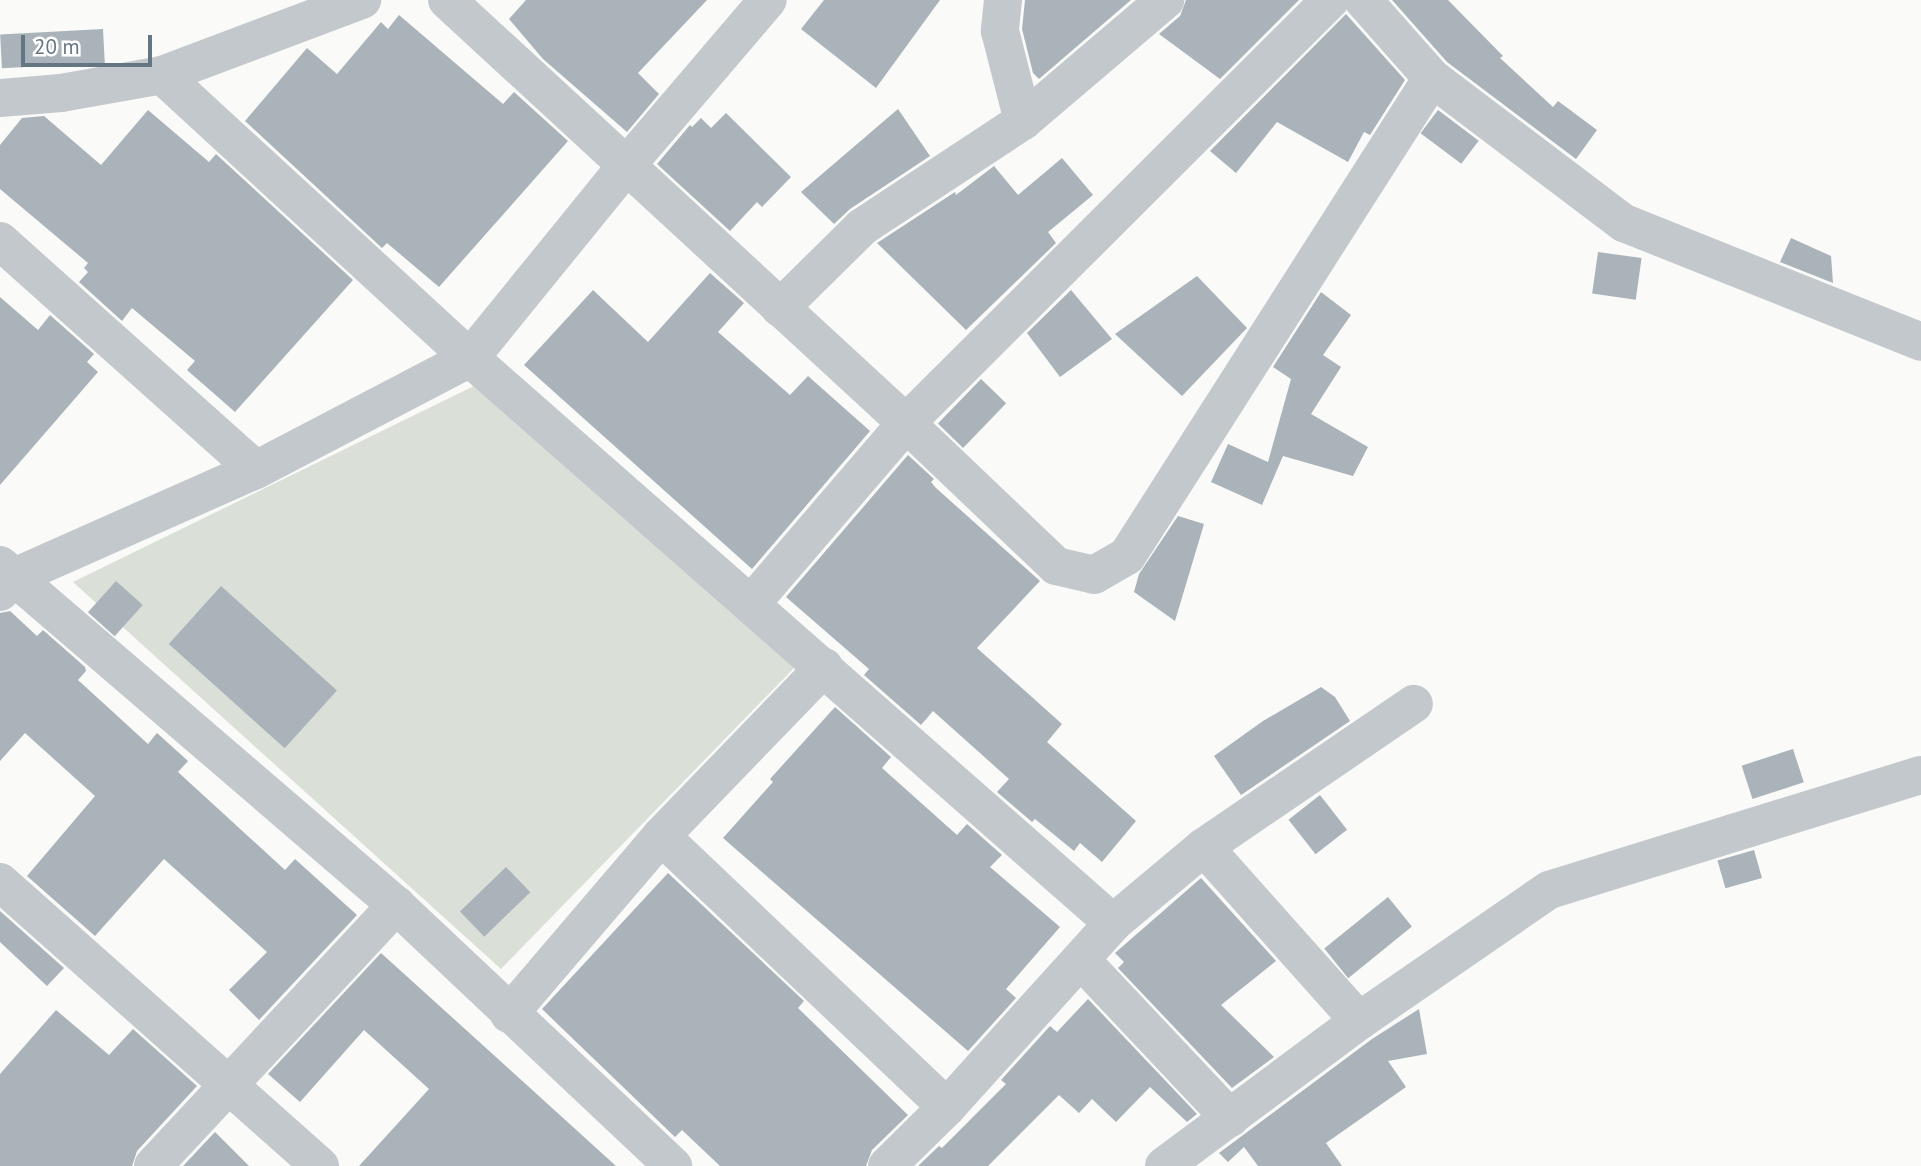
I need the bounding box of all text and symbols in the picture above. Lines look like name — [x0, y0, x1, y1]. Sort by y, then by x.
scale bar — [24, 21, 156, 65]
text: 20 m — [34, 33, 80, 60]

